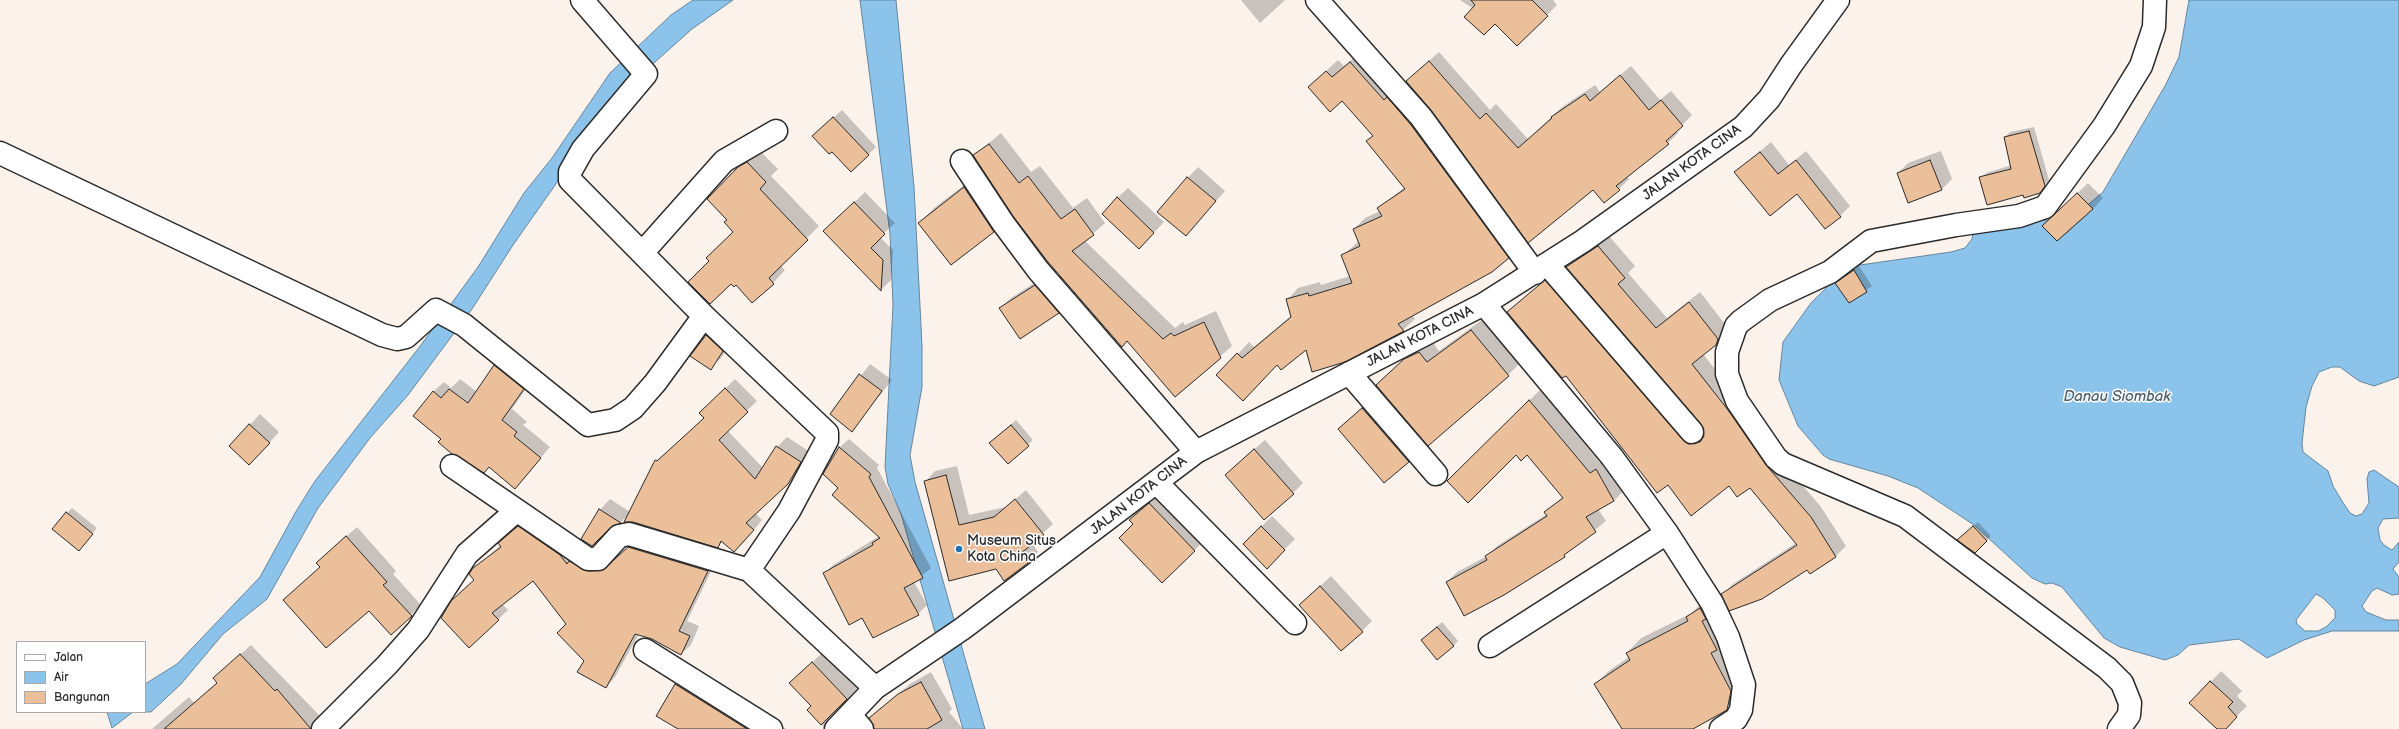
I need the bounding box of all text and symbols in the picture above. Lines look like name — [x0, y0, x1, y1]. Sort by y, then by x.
street label: JALAN KOTA CINA — [1639, 122, 1745, 204]
street label: JALAN KOTA CINA — [1364, 303, 1476, 371]
water label: Danau Siombak — [2063, 388, 2171, 406]
street label: JALAN KOTA CINA — [1087, 453, 1191, 539]
place label: Museum Situs Kota China — [967, 533, 1056, 566]
marker: Museum Situs Kota China — [954, 544, 964, 554]
legend — [16, 641, 146, 713]
text: Jalan — [54, 650, 83, 665]
text: Air — [54, 670, 68, 685]
text: Bangunan — [54, 690, 110, 705]

